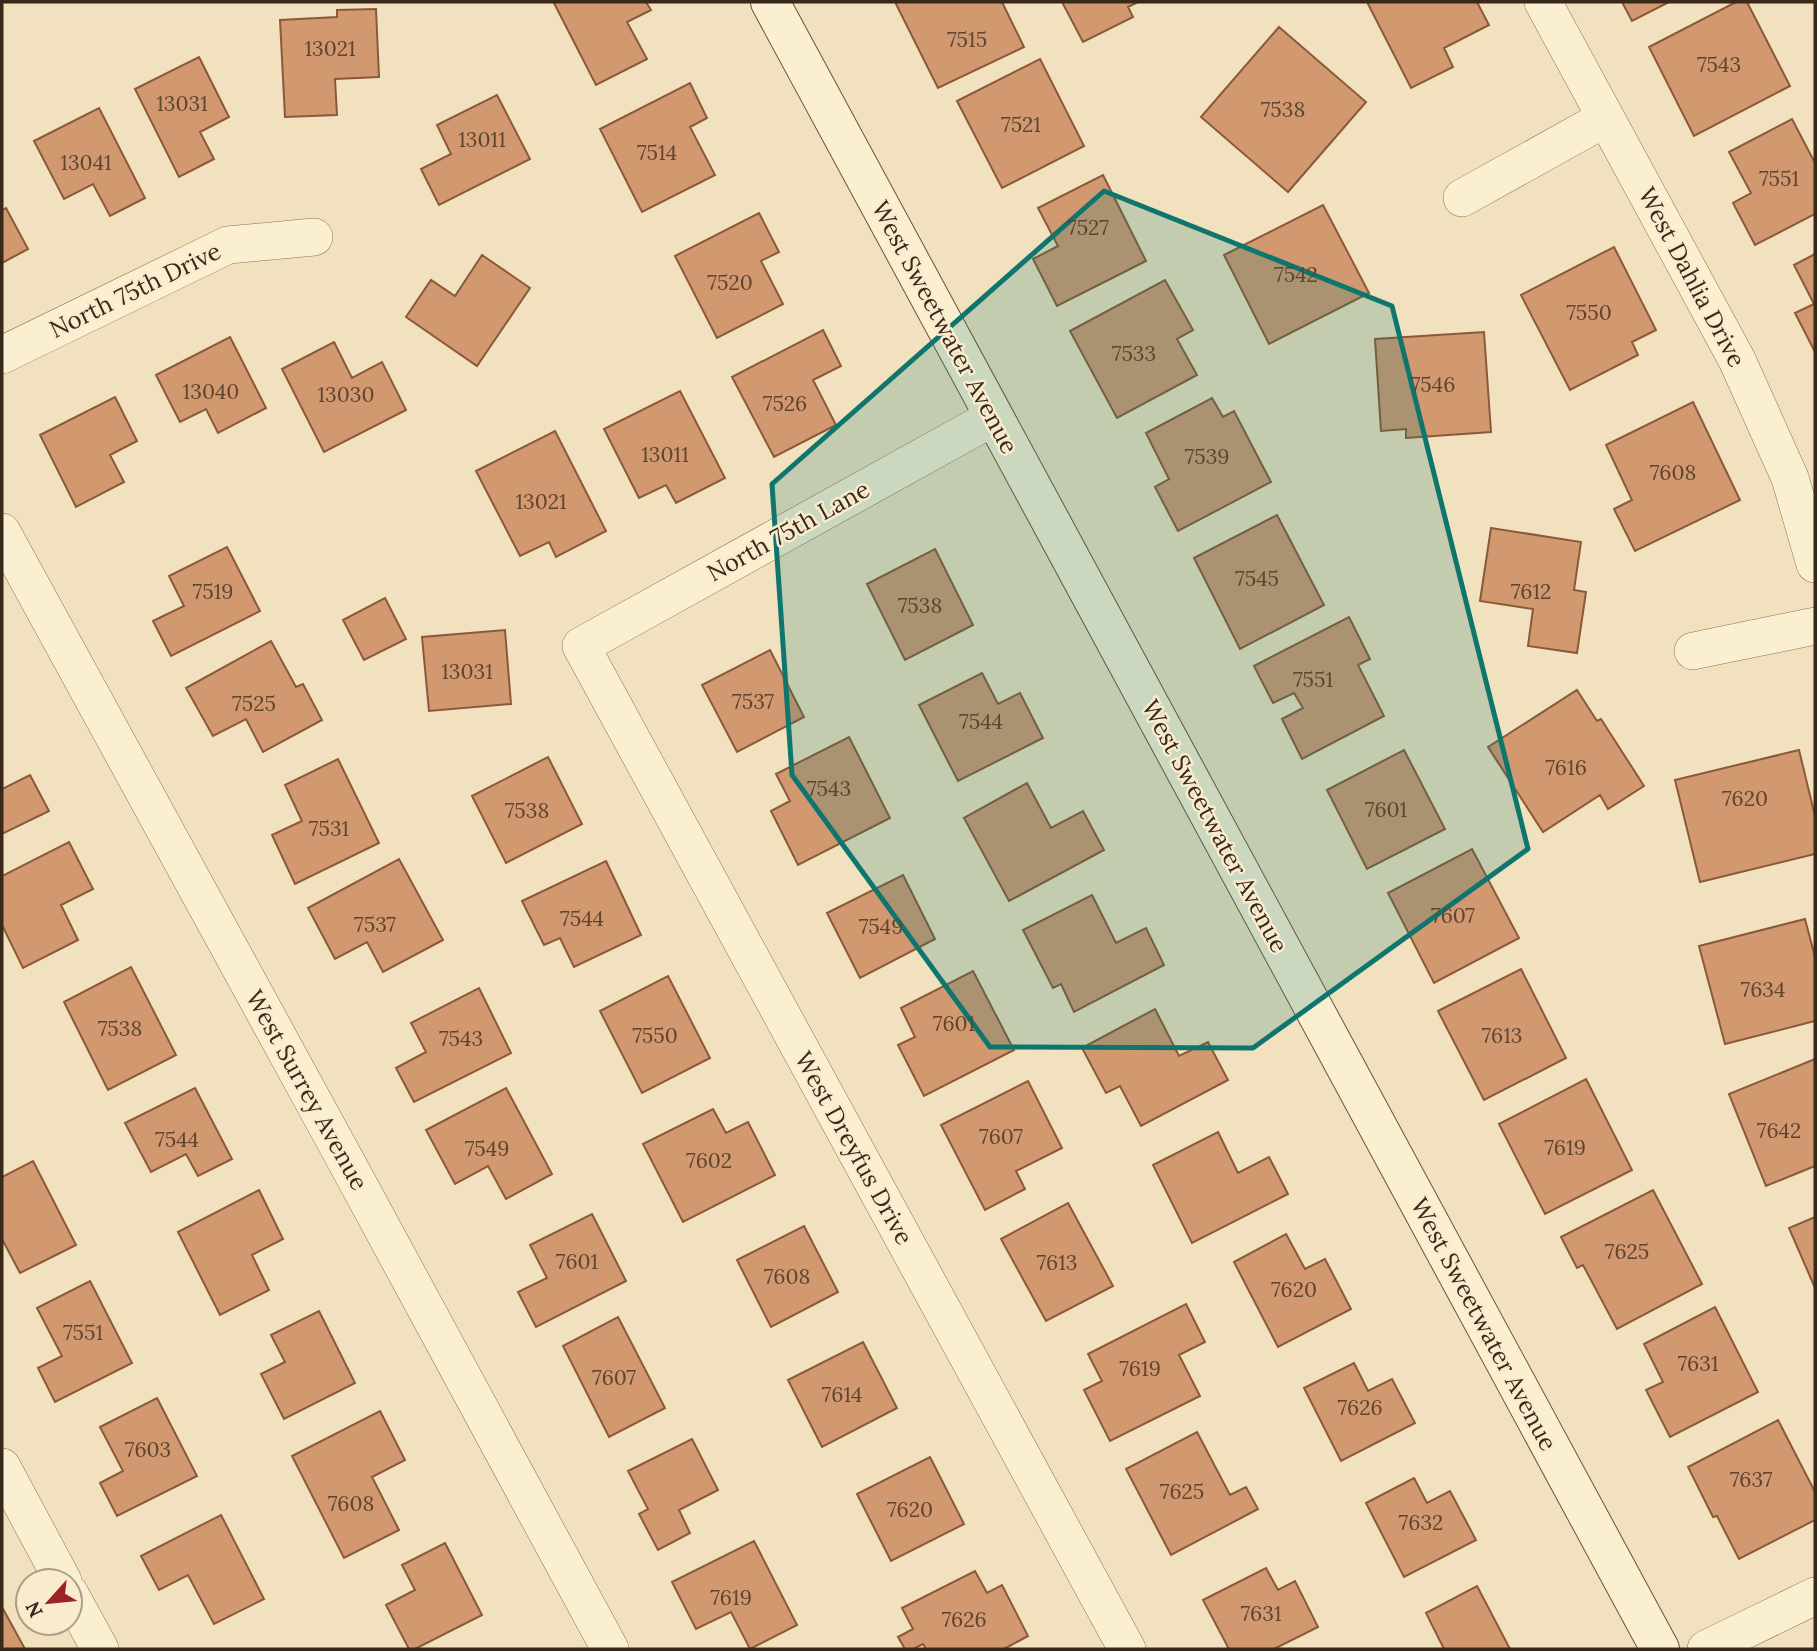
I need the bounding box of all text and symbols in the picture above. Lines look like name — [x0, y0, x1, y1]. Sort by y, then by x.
house number: 7515 — [947, 26, 987, 53]
house number: 13021 — [304, 35, 356, 62]
house number: 7543 — [1697, 51, 1741, 78]
house number: 13031 — [156, 90, 208, 117]
house number: 7538 — [1261, 96, 1305, 123]
house number: 7521 — [1001, 111, 1041, 138]
house number: 13011 — [458, 126, 506, 153]
house number: 7514 — [637, 139, 677, 166]
house number: 13041 — [60, 149, 112, 176]
house number: 7551 — [1759, 165, 1799, 192]
street label: West Dahlia Drive — [1632, 182, 1752, 372]
street label: West Sweetwater Avenue — [865, 195, 1025, 459]
house number: 7527 — [1067, 214, 1109, 241]
street label: North 75th Drive — [44, 235, 226, 345]
house number: 7542 — [1274, 261, 1318, 288]
house number: 7520 — [707, 269, 753, 296]
house number: 7550 — [1566, 299, 1612, 326]
house number: 7533 — [1112, 340, 1156, 367]
house number: 7546 — [1411, 371, 1455, 398]
house number: 13040 — [183, 378, 239, 405]
house number: 13030 — [317, 381, 375, 408]
house number: 7526 — [763, 390, 807, 417]
house number: 13011 — [641, 441, 689, 468]
house number: 7539 — [1185, 443, 1229, 470]
house number: 7608 — [1650, 459, 1696, 486]
street label: North 75th Lane — [701, 474, 875, 588]
house number: 13021 — [515, 488, 567, 515]
house number: 7545 — [1235, 565, 1279, 592]
house number: 7519 — [193, 578, 233, 605]
house number: 7612 — [1511, 578, 1551, 605]
house number: 7538 — [898, 592, 942, 619]
house number: 13031 — [441, 658, 493, 685]
house number: 7551 — [1293, 666, 1333, 693]
house number: 7537 — [732, 688, 774, 715]
house number: 7525 — [232, 690, 276, 717]
street label: West Sweetwater Avenue — [1135, 694, 1295, 958]
house number: 7544 — [959, 708, 1003, 735]
house number: 7616 — [1545, 754, 1587, 781]
house number: 7543 — [807, 775, 851, 802]
house number: 7620 — [1722, 785, 1768, 812]
house number: 7601 — [1365, 796, 1407, 823]
house number: 7538 — [505, 797, 549, 824]
house number: 7531 — [309, 815, 349, 842]
house number: 7607 — [1431, 902, 1475, 929]
house number: 7544 — [560, 905, 604, 932]
house number: 7537 — [354, 911, 396, 938]
house number: 7549 — [859, 913, 903, 940]
house number: 7634 — [1741, 976, 1785, 1003]
street label: West Surrey Avenue — [239, 984, 375, 1196]
house number: 7601 — [933, 1010, 975, 1037]
house number: 7538 — [98, 1015, 142, 1042]
house number: 7550 — [632, 1022, 678, 1049]
house number: 7613 — [1481, 1022, 1523, 1049]
house number: 7543 — [439, 1025, 483, 1052]
street label: West Dreyfus Drive — [788, 1046, 920, 1250]
house number: 7642 — [1757, 1117, 1801, 1144]
house number: 7607 — [979, 1123, 1023, 1150]
house number: 7544 — [155, 1126, 199, 1153]
house number: 7619 — [1544, 1134, 1586, 1161]
house number: 7549 — [465, 1135, 509, 1162]
house number: 7602 — [686, 1147, 732, 1174]
street label: West Sweetwater Avenue — [1404, 1192, 1564, 1456]
house number: 7625 — [1605, 1238, 1649, 1265]
house number: 7601 — [556, 1248, 598, 1275]
house number: 7613 — [1036, 1249, 1078, 1276]
house number: 7608 — [764, 1263, 810, 1290]
house number: 7620 — [1271, 1276, 1317, 1303]
house number: 7551 — [63, 1319, 103, 1346]
house number: 7631 — [1677, 1350, 1719, 1377]
house number: 7619 — [1119, 1355, 1161, 1382]
house number: 7607 — [592, 1364, 636, 1391]
house number: 7614 — [822, 1381, 862, 1408]
house number: 7626 — [1337, 1394, 1383, 1421]
house number: 7603 — [125, 1436, 171, 1463]
house number: 7637 — [1730, 1466, 1773, 1493]
house number: 7625 — [1160, 1478, 1204, 1505]
house number: 7608 — [328, 1490, 374, 1517]
house number: 7620 — [887, 1496, 933, 1523]
house number: 7632 — [1399, 1509, 1443, 1536]
north arrow — [14, 1567, 84, 1637]
house number: 7619 — [710, 1584, 752, 1611]
text: N — [20, 1597, 48, 1622]
house number: 7631 — [1240, 1600, 1282, 1627]
house number: 7626 — [941, 1606, 987, 1633]

